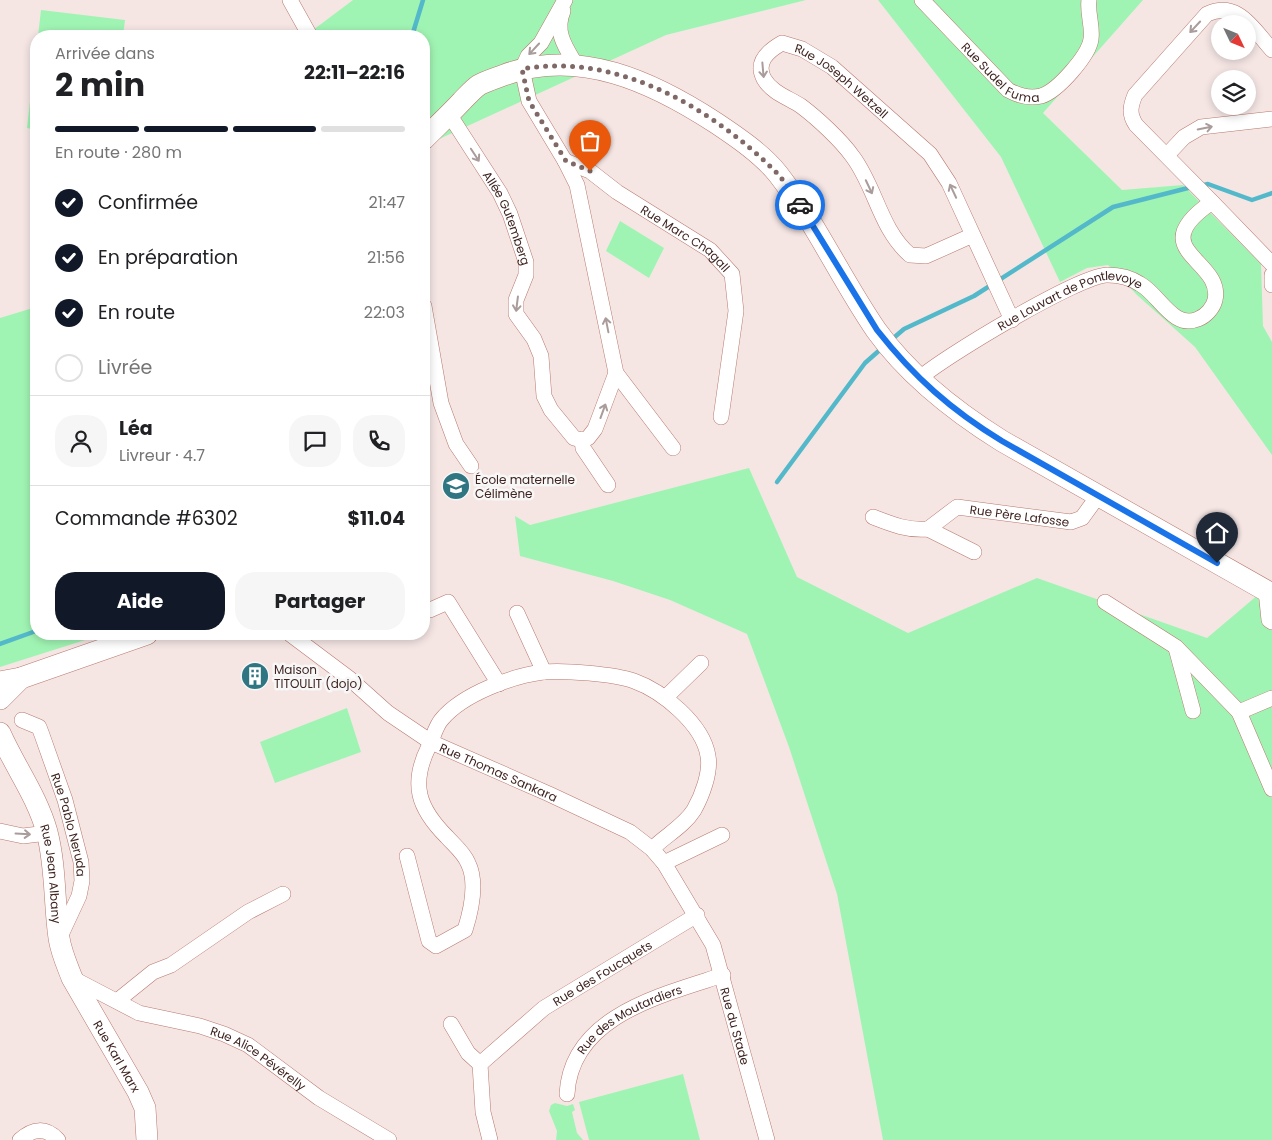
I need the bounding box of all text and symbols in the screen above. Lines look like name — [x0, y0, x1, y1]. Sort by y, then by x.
north arrow — [1211, 15, 1256, 60]
map controls — [1211, 15, 1256, 115]
one-way arrow — [1189, 20, 1201, 33]
street label: Rue Sudel Fuma — [958, 38, 1040, 106]
street label: Rue Joseph Wetzell — [793, 39, 892, 122]
text: Arrivée dans — [55, 42, 155, 65]
one-way arrow — [529, 43, 540, 56]
text: 22:11–22:16 — [304, 59, 405, 86]
text: 2 min — [55, 62, 145, 107]
one-way arrow — [759, 62, 768, 78]
button: layers — [1211, 70, 1256, 115]
pin — [569, 120, 611, 171]
one-way arrow — [1197, 122, 1213, 132]
icon: bag — [576, 127, 604, 155]
text: En route · 280 m — [55, 141, 182, 164]
one-way arrow — [470, 148, 481, 162]
street label: Allée Gutemberg — [479, 168, 535, 267]
one-way arrow — [864, 179, 874, 194]
courier — [775, 180, 825, 230]
one-way arrow — [947, 184, 957, 199]
icon: check — [55, 189, 83, 217]
text: Confirmée — [98, 189, 198, 216]
text: 21:47 — [368, 191, 405, 214]
icon: car — [786, 191, 814, 219]
street label: Rue Marc Chagall — [638, 200, 734, 275]
icon: check — [55, 244, 83, 272]
text: En préparation — [98, 244, 238, 271]
text: 21:56 — [367, 246, 405, 269]
street label: Rue Louvart de Pontlevoye — [994, 266, 1146, 334]
one-way arrow — [512, 295, 522, 311]
icon: check — [55, 299, 83, 327]
text: En route — [98, 299, 175, 326]
text: 22:03 — [364, 301, 405, 324]
one-way arrow — [601, 317, 611, 333]
text: Livrée — [98, 354, 152, 381]
one-way arrow — [599, 404, 608, 419]
button: person — [55, 415, 107, 467]
text: Léa — [119, 415, 153, 442]
button: chat — [289, 415, 341, 467]
button: phone — [353, 415, 405, 467]
text: Livreur · 4.7 — [119, 444, 205, 467]
school or university icon: École maternelle Célimène — [441, 471, 471, 501]
place label: École maternelle Célimène — [475, 471, 575, 502]
street label: Rue Père Lafosse — [969, 500, 1070, 530]
text: Commande #6302 — [55, 505, 238, 532]
text: $11.04 — [348, 505, 405, 532]
pin — [1196, 512, 1238, 563]
icon: home — [1203, 519, 1231, 547]
button: Aide — [55, 572, 225, 630]
button: Partager — [235, 572, 405, 630]
building icon: Maison TITOULIT (dojo) — [240, 661, 270, 691]
place label: Maison TITOULIT (dojo) — [274, 661, 363, 692]
street label: Rue Thomas Sankara — [437, 738, 561, 805]
street label: Rue Pablo Neruda — [48, 770, 90, 877]
street label: Rue Jean Albany — [37, 822, 66, 925]
one-way arrow — [15, 830, 31, 839]
street label: Rue des Foucquets — [549, 936, 655, 1009]
street label: Rue des Moutardiers — [572, 980, 684, 1057]
street label: Rue du Stade — [717, 985, 754, 1067]
street label: Rue Karl Marx — [90, 1017, 145, 1095]
street label: Rue Alice Pévérelly — [208, 1022, 310, 1094]

